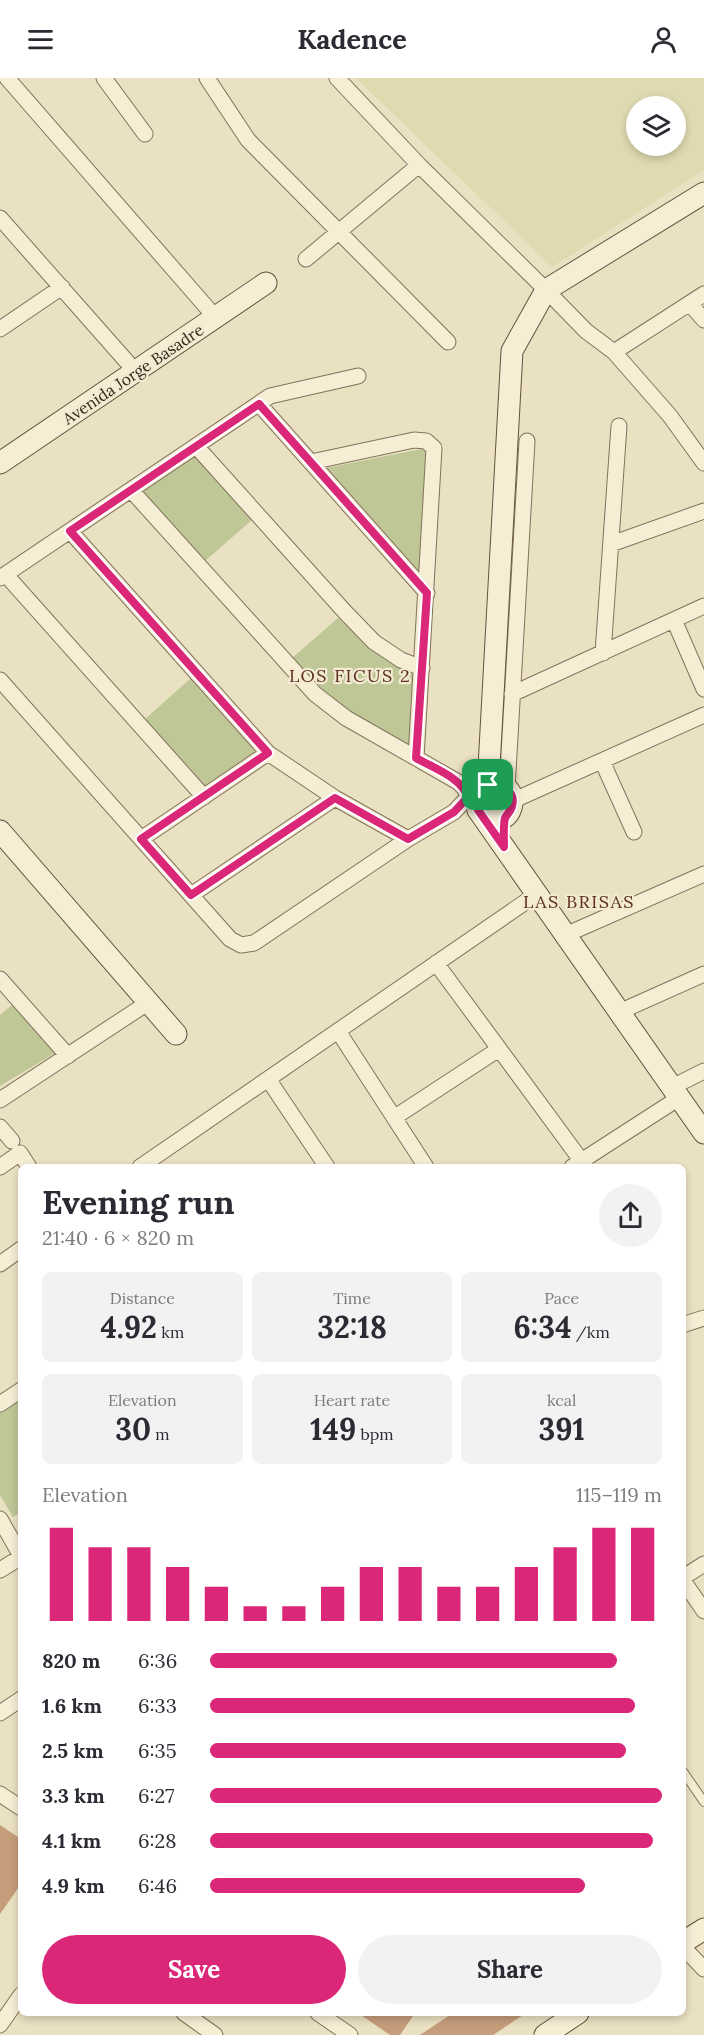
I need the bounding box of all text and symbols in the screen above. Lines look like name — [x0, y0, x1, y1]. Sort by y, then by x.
text: Kadence — [297, 22, 407, 56]
icon: menu — [24, 23, 57, 56]
icon: person — [647, 23, 680, 56]
map controls — [626, 96, 686, 156]
button: layers — [626, 96, 686, 156]
street label: Avenida Jorge Basadre — [58, 319, 207, 429]
district label: LOS FICUS 2 — [289, 664, 411, 687]
pin — [462, 759, 513, 810]
icon: arrive — [471, 768, 504, 801]
district label: LAS BRISAS — [523, 890, 635, 913]
text: Evening run — [42, 1181, 234, 1223]
button: share — [599, 1184, 662, 1247]
text: 21:40 · 6 × 820 m — [42, 1225, 194, 1250]
text: Distance — [110, 1288, 175, 1308]
text: Time — [333, 1288, 371, 1308]
text: Pace — [544, 1288, 579, 1308]
text: 4.92 — [100, 1308, 157, 1346]
text: 32:18 — [317, 1308, 387, 1346]
text: 6:34 — [514, 1308, 572, 1346]
text: km — [157, 1322, 184, 1342]
text: /km — [572, 1322, 610, 1342]
text: Elevation — [108, 1390, 177, 1410]
text: Heart rate — [314, 1390, 390, 1410]
text: kcal — [547, 1390, 576, 1410]
text: 30 — [115, 1410, 151, 1448]
text: 149 — [310, 1410, 356, 1448]
text: 391 — [539, 1410, 585, 1448]
text: m — [151, 1424, 170, 1444]
text: bpm — [356, 1424, 394, 1444]
text: Elevation — [42, 1482, 128, 1507]
text: 115–119 m — [576, 1482, 662, 1507]
text: 820 m — [42, 1648, 100, 1673]
text: 6:36 — [138, 1648, 177, 1673]
text: 1.6 km — [42, 1693, 102, 1718]
text: 6:33 — [138, 1693, 177, 1718]
text: 2.5 km — [42, 1738, 104, 1763]
text: 6:35 — [138, 1738, 177, 1763]
text: 3.3 km — [42, 1783, 105, 1808]
text: 6:27 — [138, 1783, 175, 1808]
text: 4.1 km — [42, 1828, 101, 1853]
text: 6:28 — [138, 1828, 177, 1853]
text: 4.9 km — [42, 1873, 105, 1898]
text: 6:46 — [138, 1873, 177, 1898]
button: Save — [42, 1935, 346, 2004]
button: Share — [358, 1935, 662, 2004]

